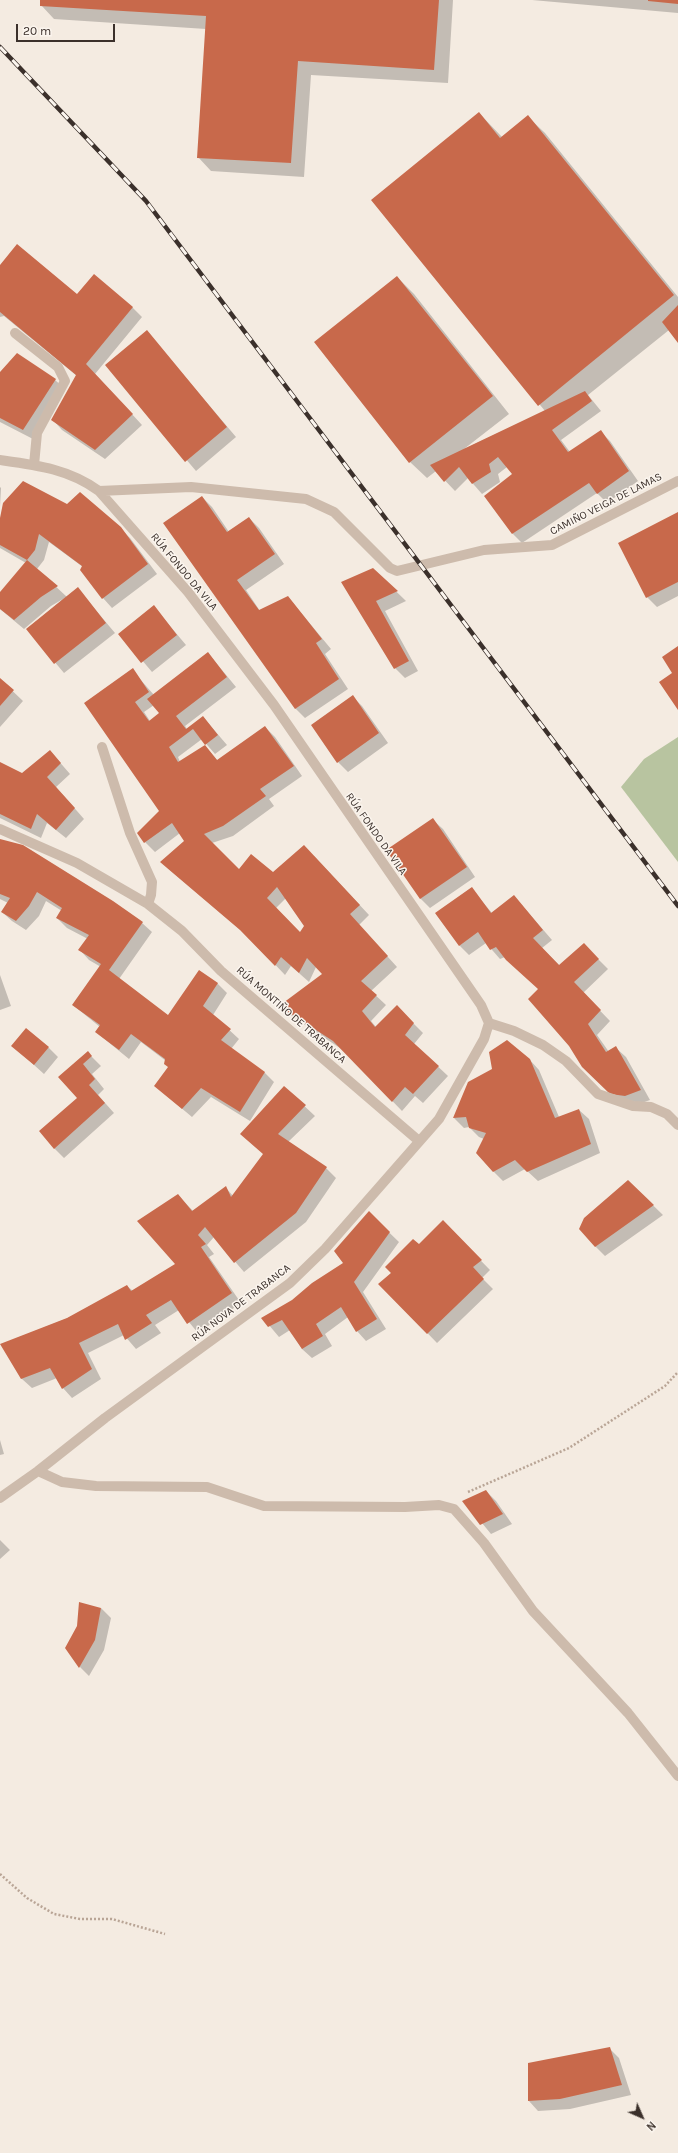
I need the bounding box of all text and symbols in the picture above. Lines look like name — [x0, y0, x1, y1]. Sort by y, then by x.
scale bar — [18, 16, 117, 42]
text: 20 m — [23, 24, 51, 38]
street label: CAMIÑO VEIGA DE LAMAS — [548, 470, 664, 538]
street label: RÚA FONDO DA VILA — [148, 531, 220, 613]
street label: RÚA FONDO DA VILA — [343, 790, 409, 878]
street label: RÚA MONTIÑO DE TRABANCA — [233, 964, 349, 1066]
street label: RÚA NOVA DE TRABANCA — [189, 1261, 293, 1345]
north arrow — [622, 2097, 662, 2137]
text: N — [643, 2118, 658, 2133]

